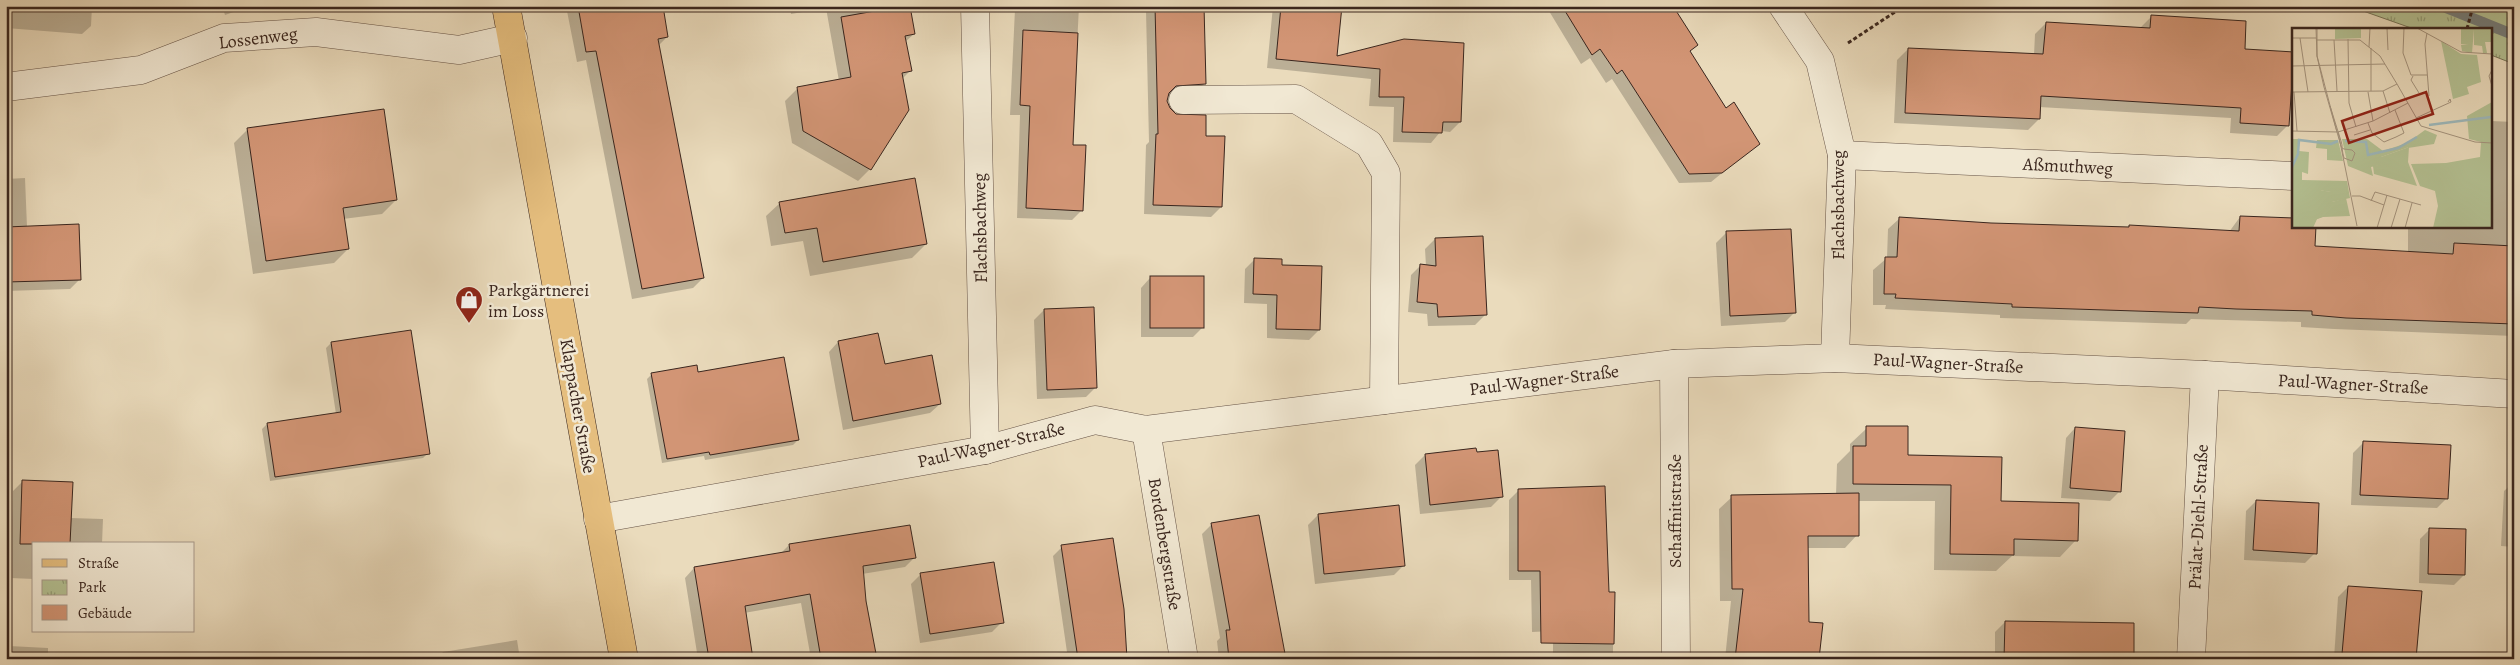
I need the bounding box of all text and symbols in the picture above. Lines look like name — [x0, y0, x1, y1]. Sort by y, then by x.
street label: Lossenweg — [217, 21, 299, 55]
inset map — [2292, 28, 2492, 228]
street label: Flachsbachweg — [1826, 150, 1850, 260]
street label: Aßmuthweg — [2021, 152, 2114, 180]
street label: Flachsbachweg — [967, 173, 993, 283]
place label: Parkgärtnerei im Loss — [488, 278, 589, 323]
shop icon: Parkgärtnerei im Loss — [454, 285, 484, 324]
street label: Klappacher Straße — [554, 337, 602, 475]
street label: Paul-Wagner-Straße — [1872, 347, 2024, 379]
street label: Paul-Wagner-Straße — [1468, 359, 1620, 401]
street label: Paul-Wagner-Straße — [2277, 368, 2429, 400]
street label: Paul-Wagner-Straße — [915, 416, 1067, 474]
street label: Prälat-Diehl-Straße — [2182, 444, 2214, 590]
street label: Schaffnitstraße — [1663, 454, 1687, 568]
street label: Bordenbergstraße — [1143, 476, 1187, 612]
legend — [32, 542, 195, 632]
text: Straße — [78, 553, 119, 573]
text: Park — [78, 577, 107, 597]
text: Gebäude — [78, 603, 132, 623]

